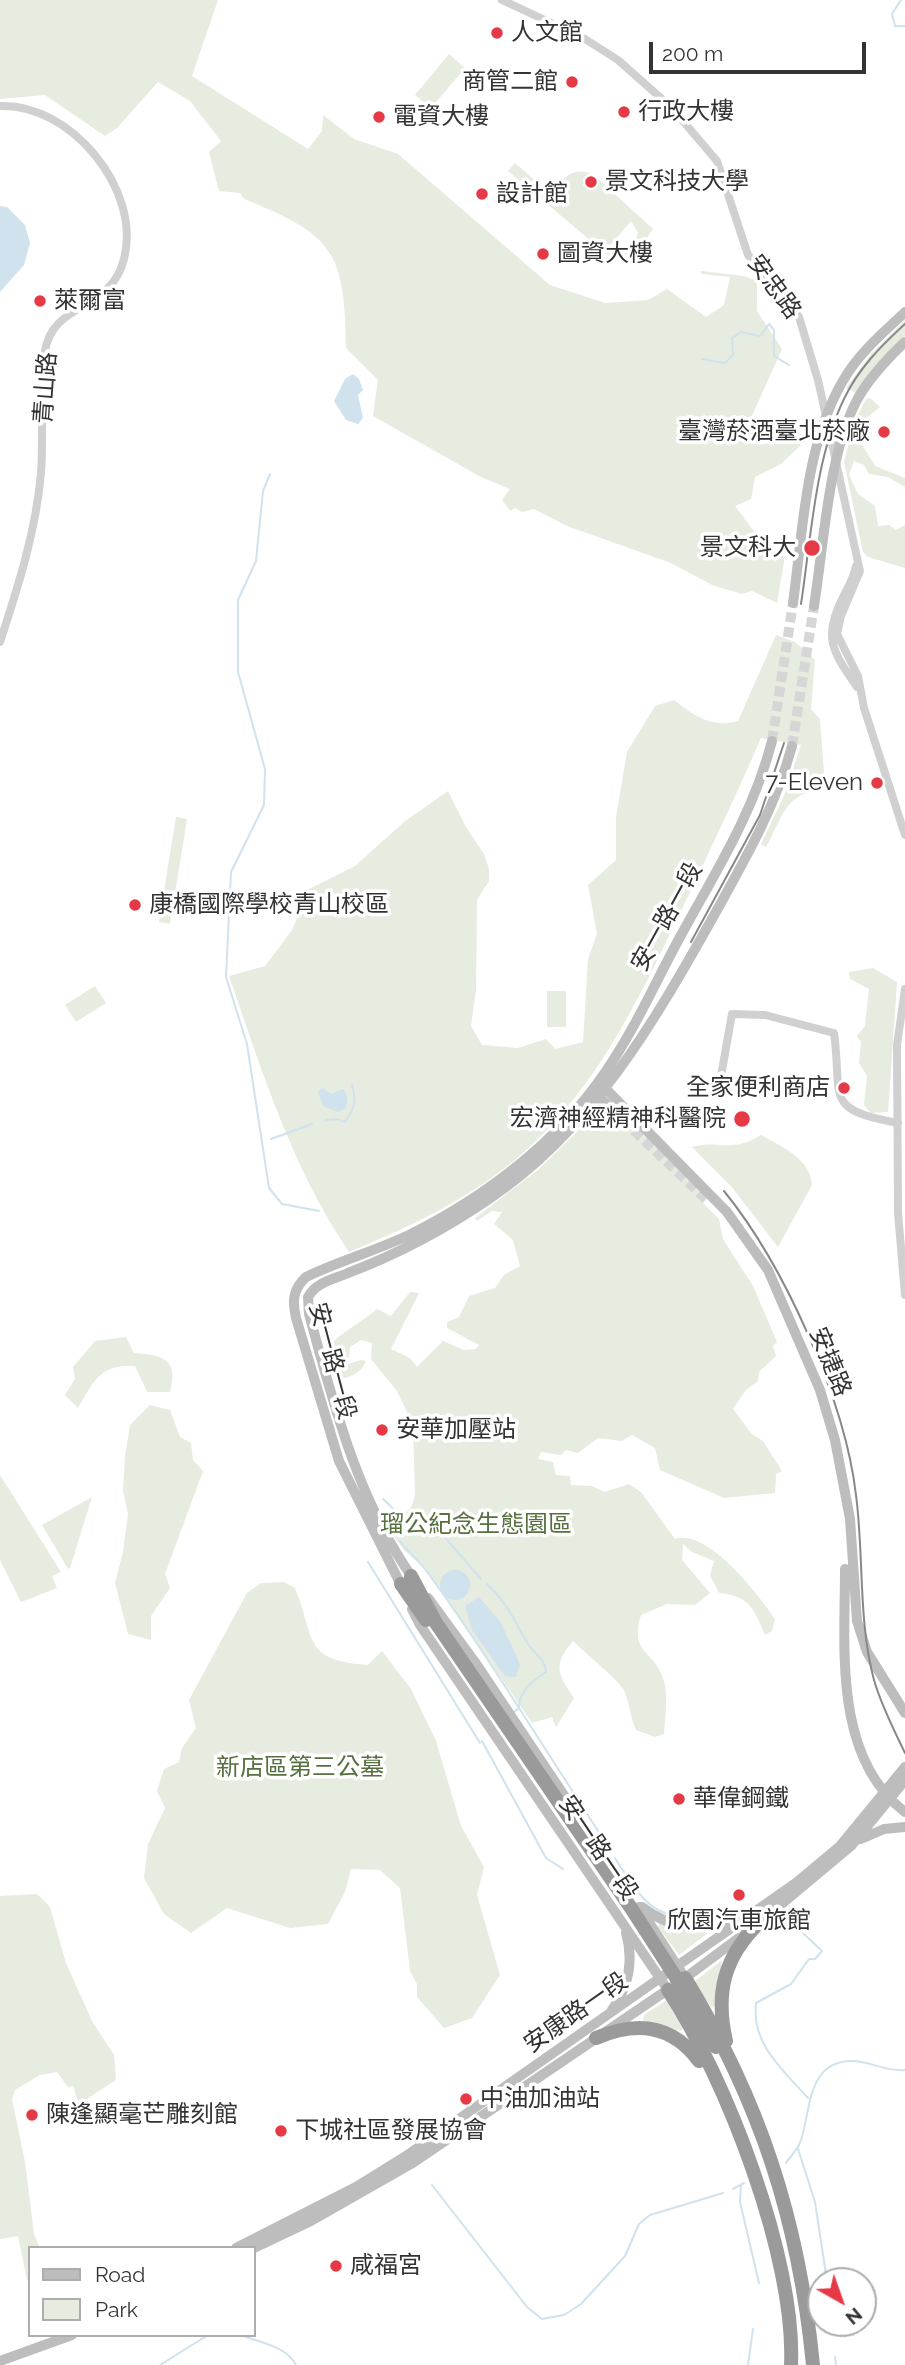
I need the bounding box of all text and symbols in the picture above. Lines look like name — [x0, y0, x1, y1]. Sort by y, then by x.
place label: 人文館 — [511, 19, 583, 47]
marker: 人文館 — [489, 25, 505, 41]
scale bar — [653, 28, 870, 72]
text: 200 m — [662, 41, 723, 66]
place label: 商管二館 — [462, 68, 558, 96]
marker: 商管二館 — [564, 74, 580, 90]
place label: 行政大樓 — [638, 98, 734, 126]
place label: 電資大樓 — [393, 103, 489, 131]
marker: 行政大樓 — [616, 104, 632, 120]
marker: 電資大樓 — [371, 109, 387, 125]
place label: 景文科技大學 — [605, 168, 749, 196]
marker: 景文科技大學 — [583, 174, 599, 190]
place label: 設計館 — [496, 180, 568, 208]
marker: 設計館 — [474, 186, 490, 202]
place label: 圖資大樓 — [557, 240, 653, 268]
marker: 圖資大樓 — [535, 246, 551, 262]
street label: 安忠路 — [741, 249, 807, 325]
place label: 萊爾富 — [54, 287, 126, 315]
marker: 萊爾富 — [32, 293, 48, 309]
street label: 青山路 — [29, 351, 63, 425]
place label: 臺灣菸酒臺北菸廠 — [678, 418, 870, 446]
marker: 臺灣菸酒臺北菸廠 — [876, 424, 892, 440]
place label: 景文科大 — [700, 534, 796, 562]
marker: 景文科大 — [802, 538, 822, 558]
place label: 7-Eleven — [765, 769, 863, 797]
marker: 7-Eleven — [869, 775, 885, 791]
street label: 安一路一段 — [625, 858, 709, 976]
place label: 康橋國際學校青山校區 — [149, 891, 389, 919]
marker: 康橋國際學校青山校區 — [127, 897, 143, 913]
place label: 全家便利商店 — [686, 1074, 830, 1102]
marker: 全家便利商店 — [836, 1080, 852, 1096]
place label: 宏濟神經精神科醫院 — [510, 1105, 726, 1133]
marker: 宏濟神經精神科醫院 — [732, 1109, 752, 1129]
street label: 安一路一段 — [303, 1299, 361, 1423]
street label: 安捷路 — [803, 1323, 857, 1401]
place label: 安華加壓站 — [396, 1416, 516, 1444]
marker: 安華加壓站 — [374, 1422, 390, 1438]
park label: 瑠公紀念生態園區 — [380, 1511, 572, 1539]
park label: 新店區第三公墓 — [216, 1754, 384, 1782]
place label: 華偉鋼鐵 — [693, 1785, 789, 1813]
street label: 安一路一段 — [553, 1790, 643, 1906]
marker: 華偉鋼鐵 — [671, 1791, 687, 1807]
marker: 欣園汽車旅館 — [731, 1887, 747, 1903]
place label: 欣園汽車旅館 — [667, 1907, 811, 1935]
street label: 安康路一段 — [519, 1967, 633, 2059]
place label: 中油加油站 — [480, 2085, 600, 2113]
marker: 中油加油站 — [458, 2091, 474, 2107]
place label: 陳逢顯毫芒雕刻館 — [46, 2101, 238, 2129]
marker: 陳逢顯毫芒雕刻館 — [24, 2107, 40, 2123]
place label: 下城社區發展協會 — [295, 2117, 487, 2145]
marker: 下城社區發展協會 — [273, 2123, 289, 2139]
legend — [28, 2246, 256, 2337]
place label: 咸福宮 — [350, 2252, 422, 2280]
marker: 咸福宮 — [328, 2258, 344, 2274]
text: Road — [95, 2262, 145, 2287]
north arrow — [807, 2267, 877, 2337]
text: Park — [95, 2297, 138, 2322]
text: N — [842, 2303, 867, 2330]

